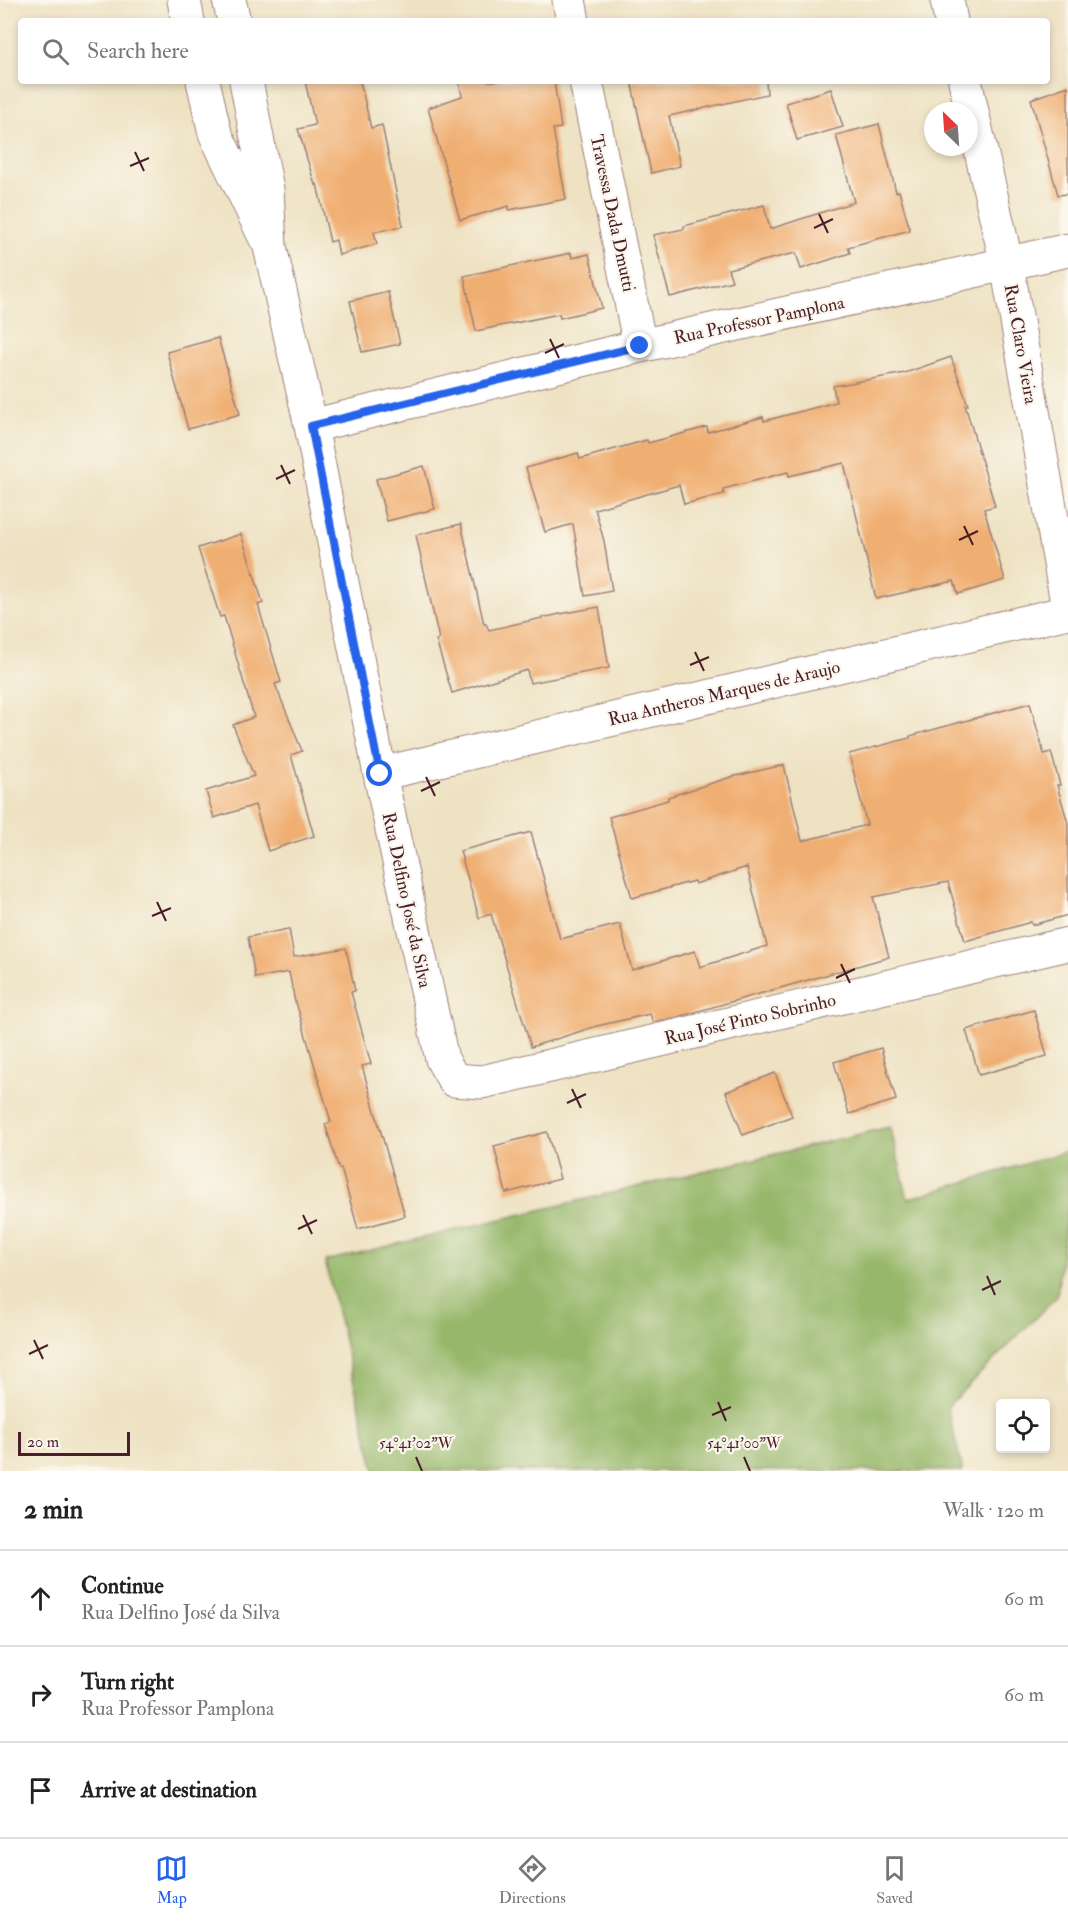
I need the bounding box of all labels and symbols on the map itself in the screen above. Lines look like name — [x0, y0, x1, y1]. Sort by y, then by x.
north arrow — [924, 102, 978, 156]
street label: Travessa Dada Dmutti — [585, 132, 640, 294]
street label: Rua Claro Vieira — [999, 282, 1042, 406]
street label: Rua Professor Pamplona — [672, 291, 847, 350]
route end — [626, 332, 652, 358]
street label: Rua Antheros Marques de Araujo — [606, 656, 843, 731]
route start — [366, 760, 392, 786]
street label: Rua Delfino José da Silva — [377, 810, 437, 991]
street label: Rua José Pinto Sobrinho — [662, 988, 838, 1050]
scale bar — [18, 1429, 130, 1456]
text: 54°41'02"W — [379, 1434, 454, 1453]
text: 54°41'00"W — [707, 1434, 782, 1453]

